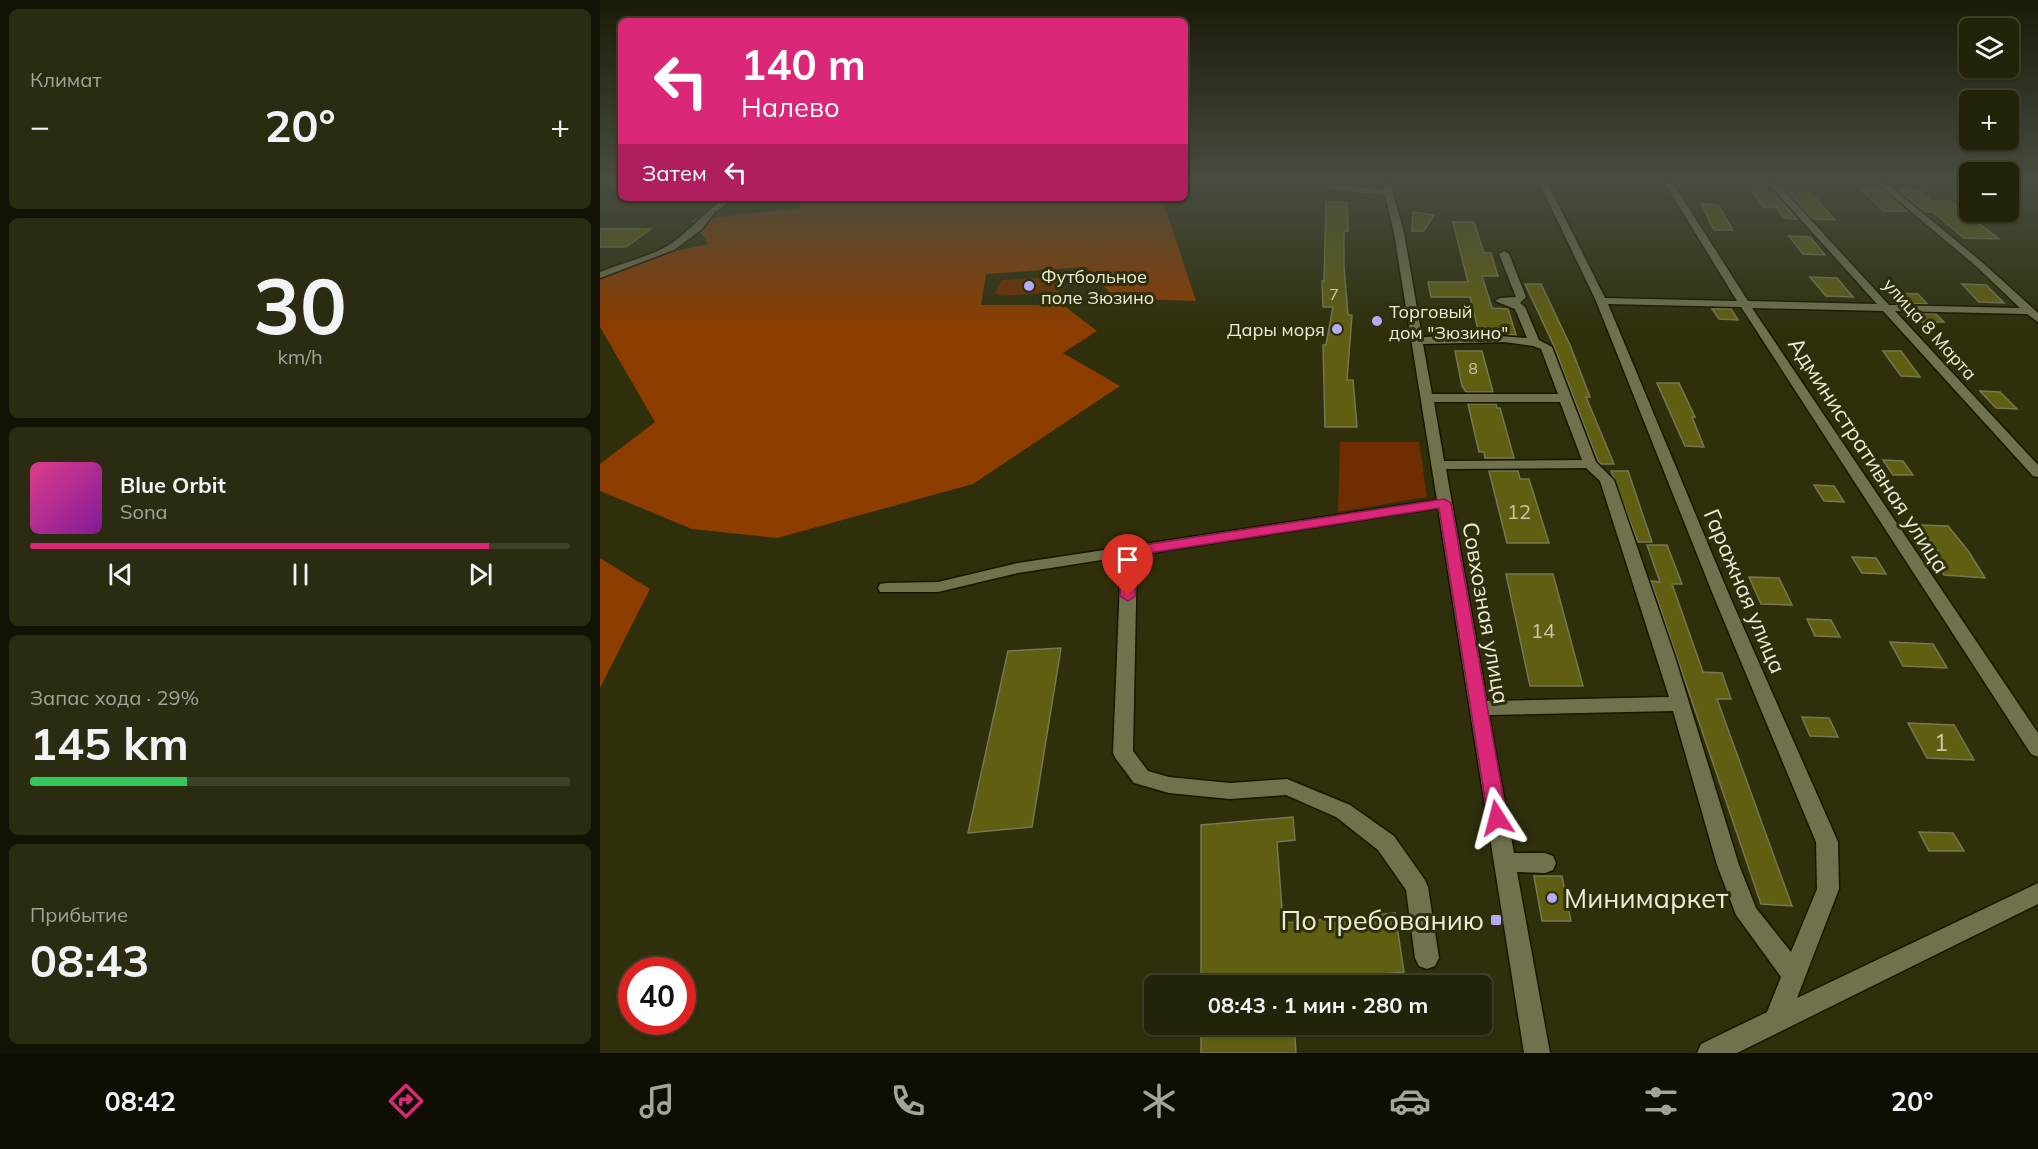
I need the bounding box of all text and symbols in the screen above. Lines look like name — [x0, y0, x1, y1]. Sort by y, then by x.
map controls — [1959, 18, 2019, 222]
button: layers — [1959, 18, 2019, 78]
text: 140 m — [741, 38, 866, 91]
icon: left — [642, 42, 720, 120]
text: Климат — [30, 67, 102, 92]
text: Налево — [741, 90, 840, 124]
button: + — [1959, 90, 2019, 150]
text: 20° — [264, 97, 336, 153]
text: − — [30, 105, 50, 146]
text: + — [550, 105, 570, 146]
icon: left — [719, 156, 752, 189]
text: Затем — [642, 159, 707, 187]
button: − — [1959, 162, 2019, 222]
text: 30 — [253, 256, 347, 354]
place label: Футбольное поле Зюзино — [1041, 265, 1154, 309]
street label: улица 8 Марта — [1878, 273, 1982, 385]
marker: Футбольное поле Зюзино — [1022, 279, 1036, 293]
house number: 7 — [1329, 284, 1339, 304]
place label: Торговый дом "Зюзино" — [1389, 300, 1508, 344]
marker: Торговый дом "Зюзино" — [1370, 314, 1384, 328]
place label: Дары моря — [1227, 318, 1325, 341]
marker: Дары моря — [1330, 322, 1344, 336]
street label: Административная улица — [1782, 332, 1956, 578]
text: km/h — [277, 344, 323, 369]
house number: 8 — [1468, 358, 1478, 378]
text: Blue Orbit — [120, 471, 226, 499]
text: Sona — [120, 499, 168, 524]
house number: 12 — [1507, 499, 1531, 524]
street label: Гаражная улица — [1698, 505, 1792, 677]
street label: Совхозная улица — [1456, 520, 1516, 706]
pin — [1102, 534, 1153, 596]
icon: arrive — [1111, 543, 1144, 576]
icon: previous — [104, 558, 137, 591]
icon: pause — [284, 558, 317, 591]
icon: next — [464, 558, 497, 591]
house number: 14 — [1531, 618, 1555, 643]
text: Запас хода · 29% — [30, 685, 199, 710]
text: 145 km — [30, 715, 189, 771]
house number: 1 — [1934, 727, 1948, 757]
position arrow — [1465, 786, 1529, 850]
place label: Минимаркет — [1564, 881, 1729, 915]
marker: Минимаркет — [1545, 891, 1559, 905]
text: Прибытие — [30, 902, 128, 927]
place label: По требованию — [1281, 903, 1484, 937]
marker: По требованию — [1489, 913, 1503, 927]
text: 08:43 — [30, 932, 149, 988]
speed limit sign: 40 — [618, 957, 696, 1035]
text: 08:43 · 1 мин · 280 m — [1208, 991, 1428, 1019]
icon: directions — [385, 1080, 427, 1122]
icon: music — [636, 1080, 678, 1122]
icon: phone — [887, 1080, 929, 1122]
icon: climate — [1138, 1080, 1180, 1122]
icon: car — [1389, 1080, 1431, 1122]
icon: filters — [1640, 1080, 1682, 1122]
text: 08:42 — [104, 1084, 176, 1118]
text: 20° — [1891, 1084, 1933, 1118]

